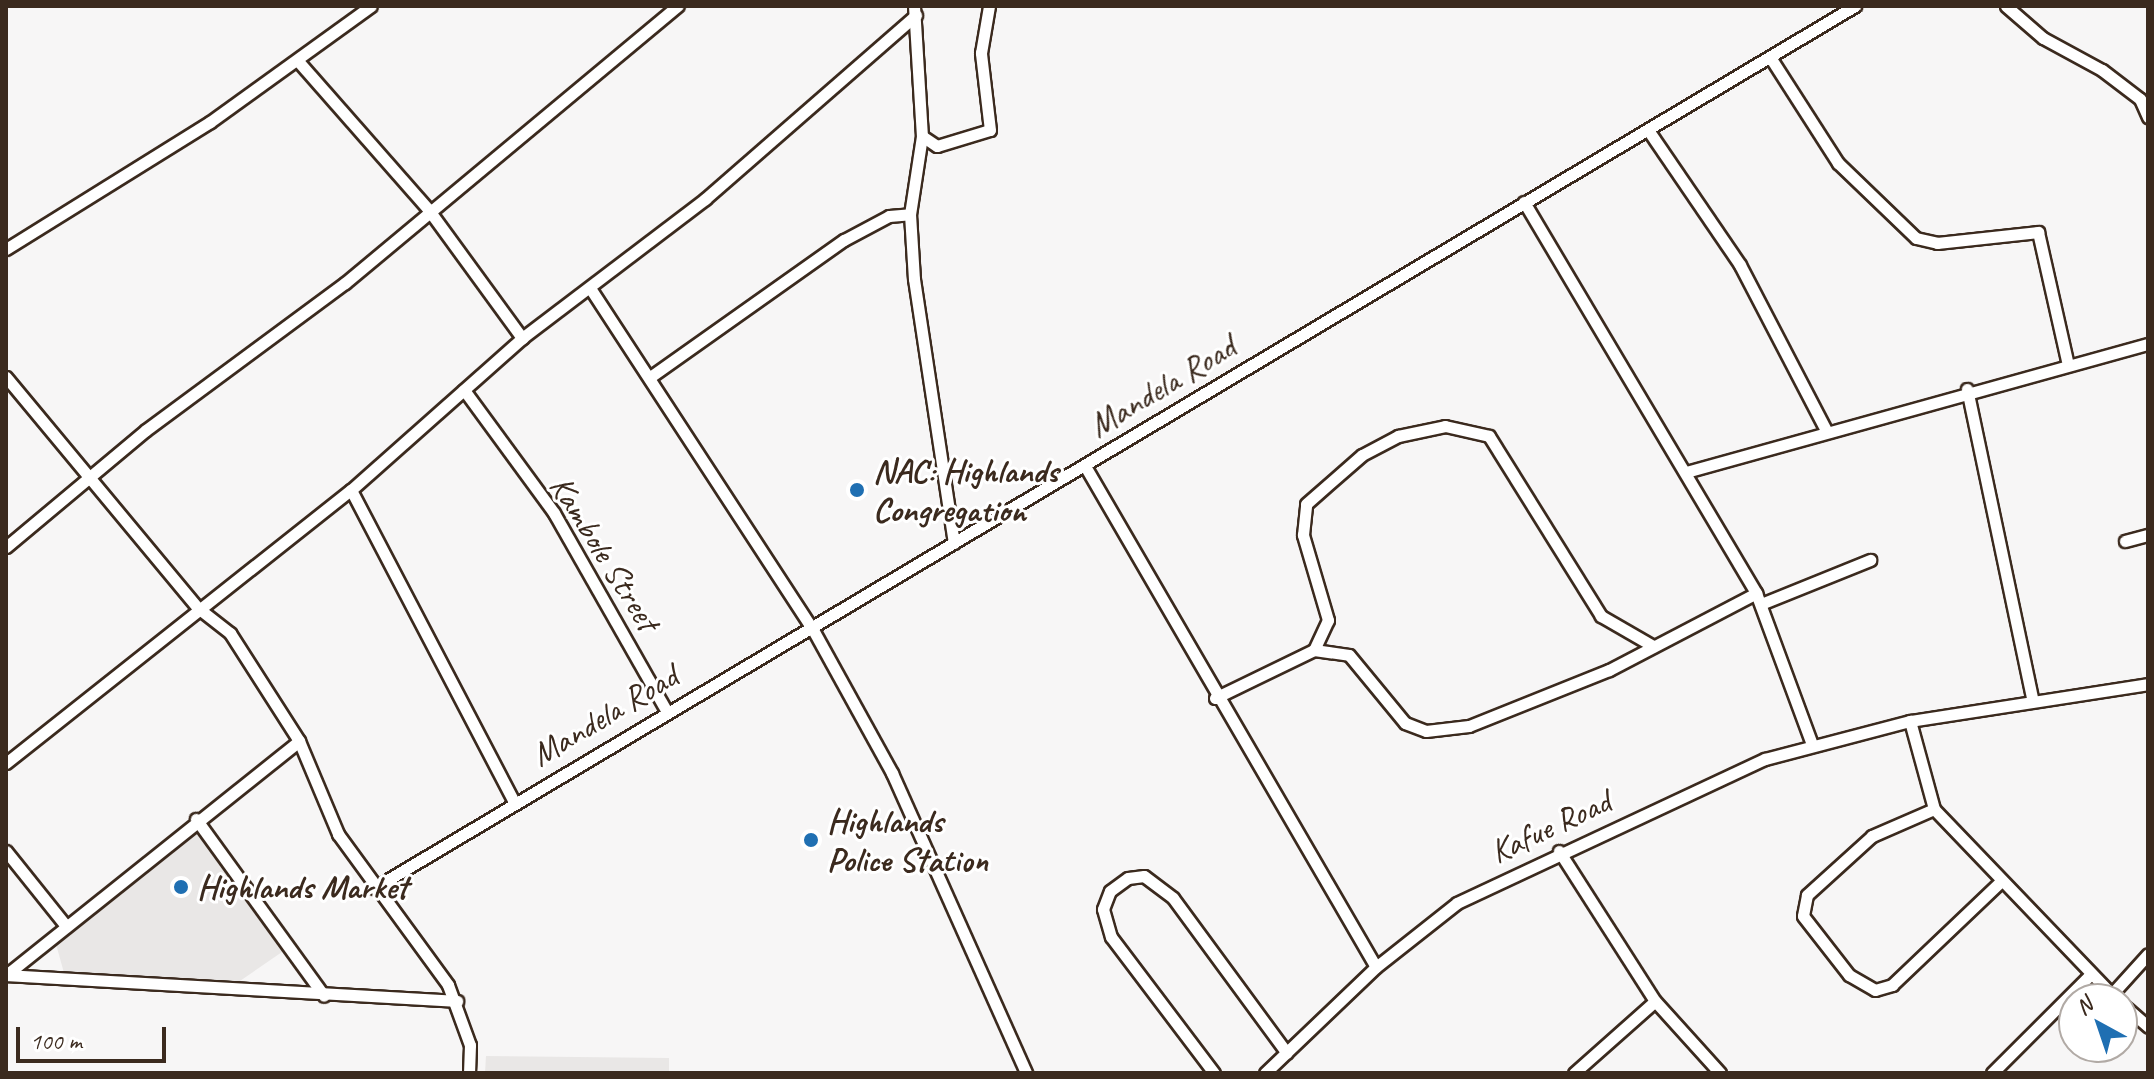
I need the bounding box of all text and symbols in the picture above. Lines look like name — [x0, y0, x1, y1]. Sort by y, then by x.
street label: Mandela Road — [1081, 326, 1243, 446]
place label: NAC: Highlands Congregation — [873, 450, 1058, 530]
street label: Kambole Street — [541, 468, 669, 638]
marker: NAC: Highlands Congregation — [848, 481, 866, 499]
street label: Mandela Road — [523, 655, 685, 775]
street label: Kafue Road — [1483, 780, 1617, 872]
place label: Highlands Police Station — [827, 800, 988, 880]
marker: Highlands Police Station — [802, 831, 820, 849]
place label: Highlands Market — [197, 867, 409, 907]
marker: Highlands Market — [172, 878, 190, 896]
north arrow — [2058, 983, 2138, 1063]
text: N — [2070, 991, 2098, 1021]
scale bar — [20, 1011, 170, 1061]
text: 100 m — [30, 1026, 82, 1056]

